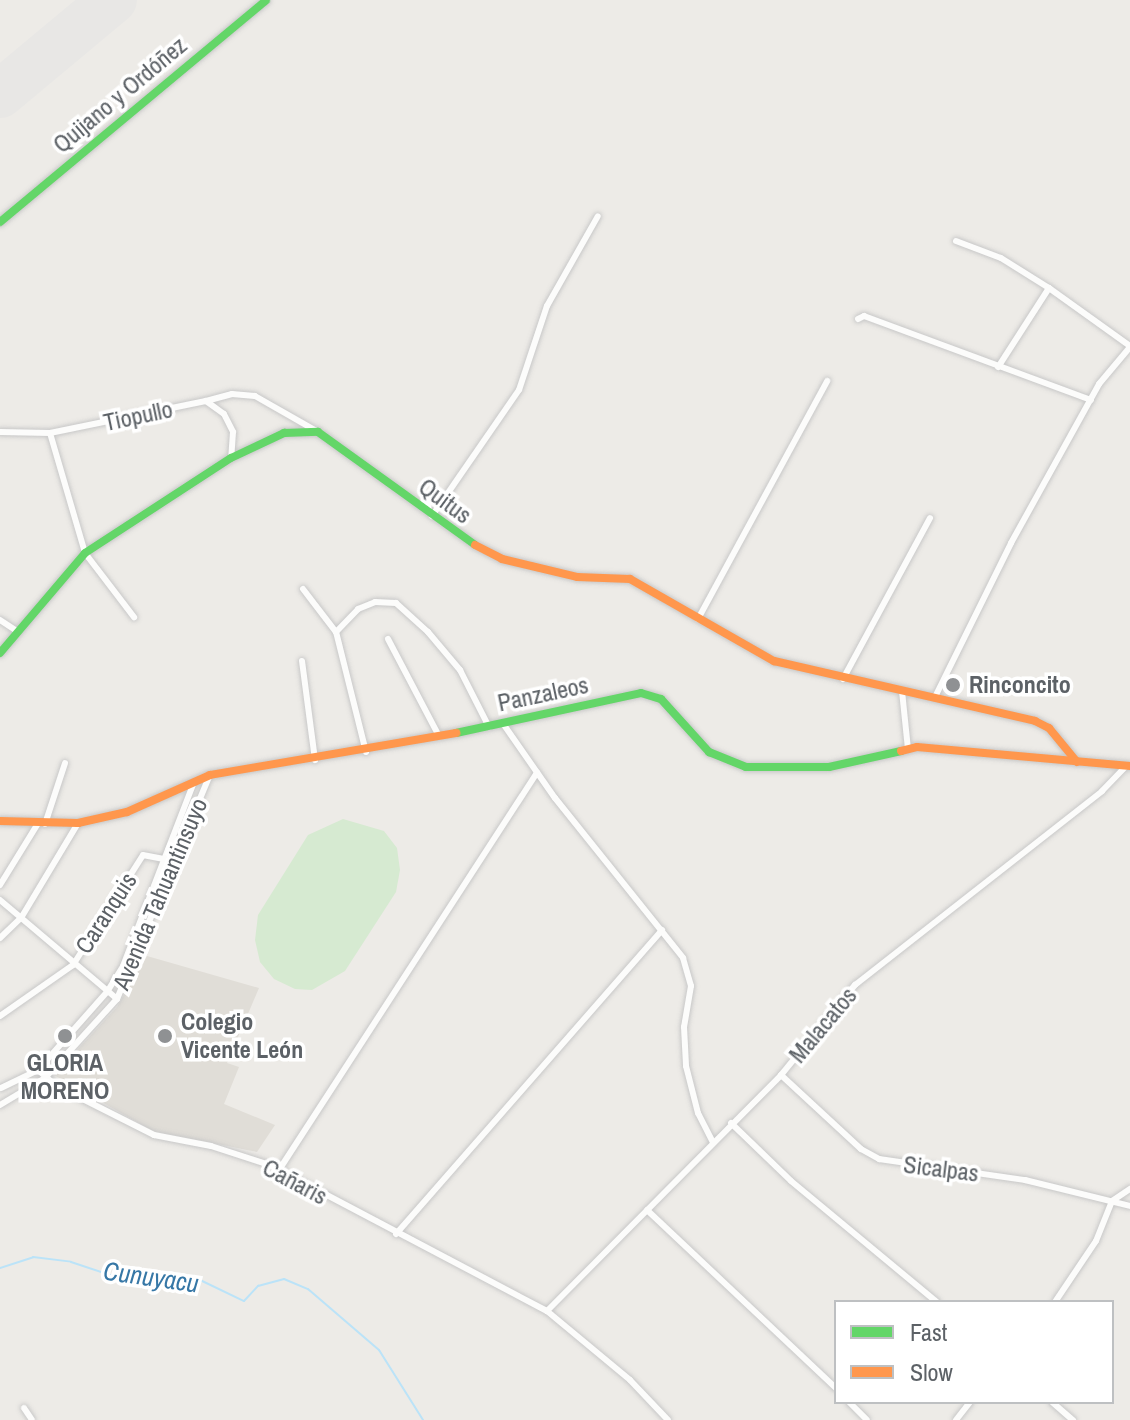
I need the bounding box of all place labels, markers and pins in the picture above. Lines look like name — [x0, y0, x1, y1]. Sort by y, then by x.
place label: Rinconcito — [969, 671, 1071, 699]
marker: Rinconcito — [944, 676, 962, 694]
place label: Colegio Vicente León — [181, 1008, 303, 1064]
marker: GLORIA MORENO — [56, 1027, 74, 1045]
marker: Colegio Vicente León — [156, 1027, 174, 1045]
place label: GLORIA MORENO — [21, 1049, 109, 1105]

